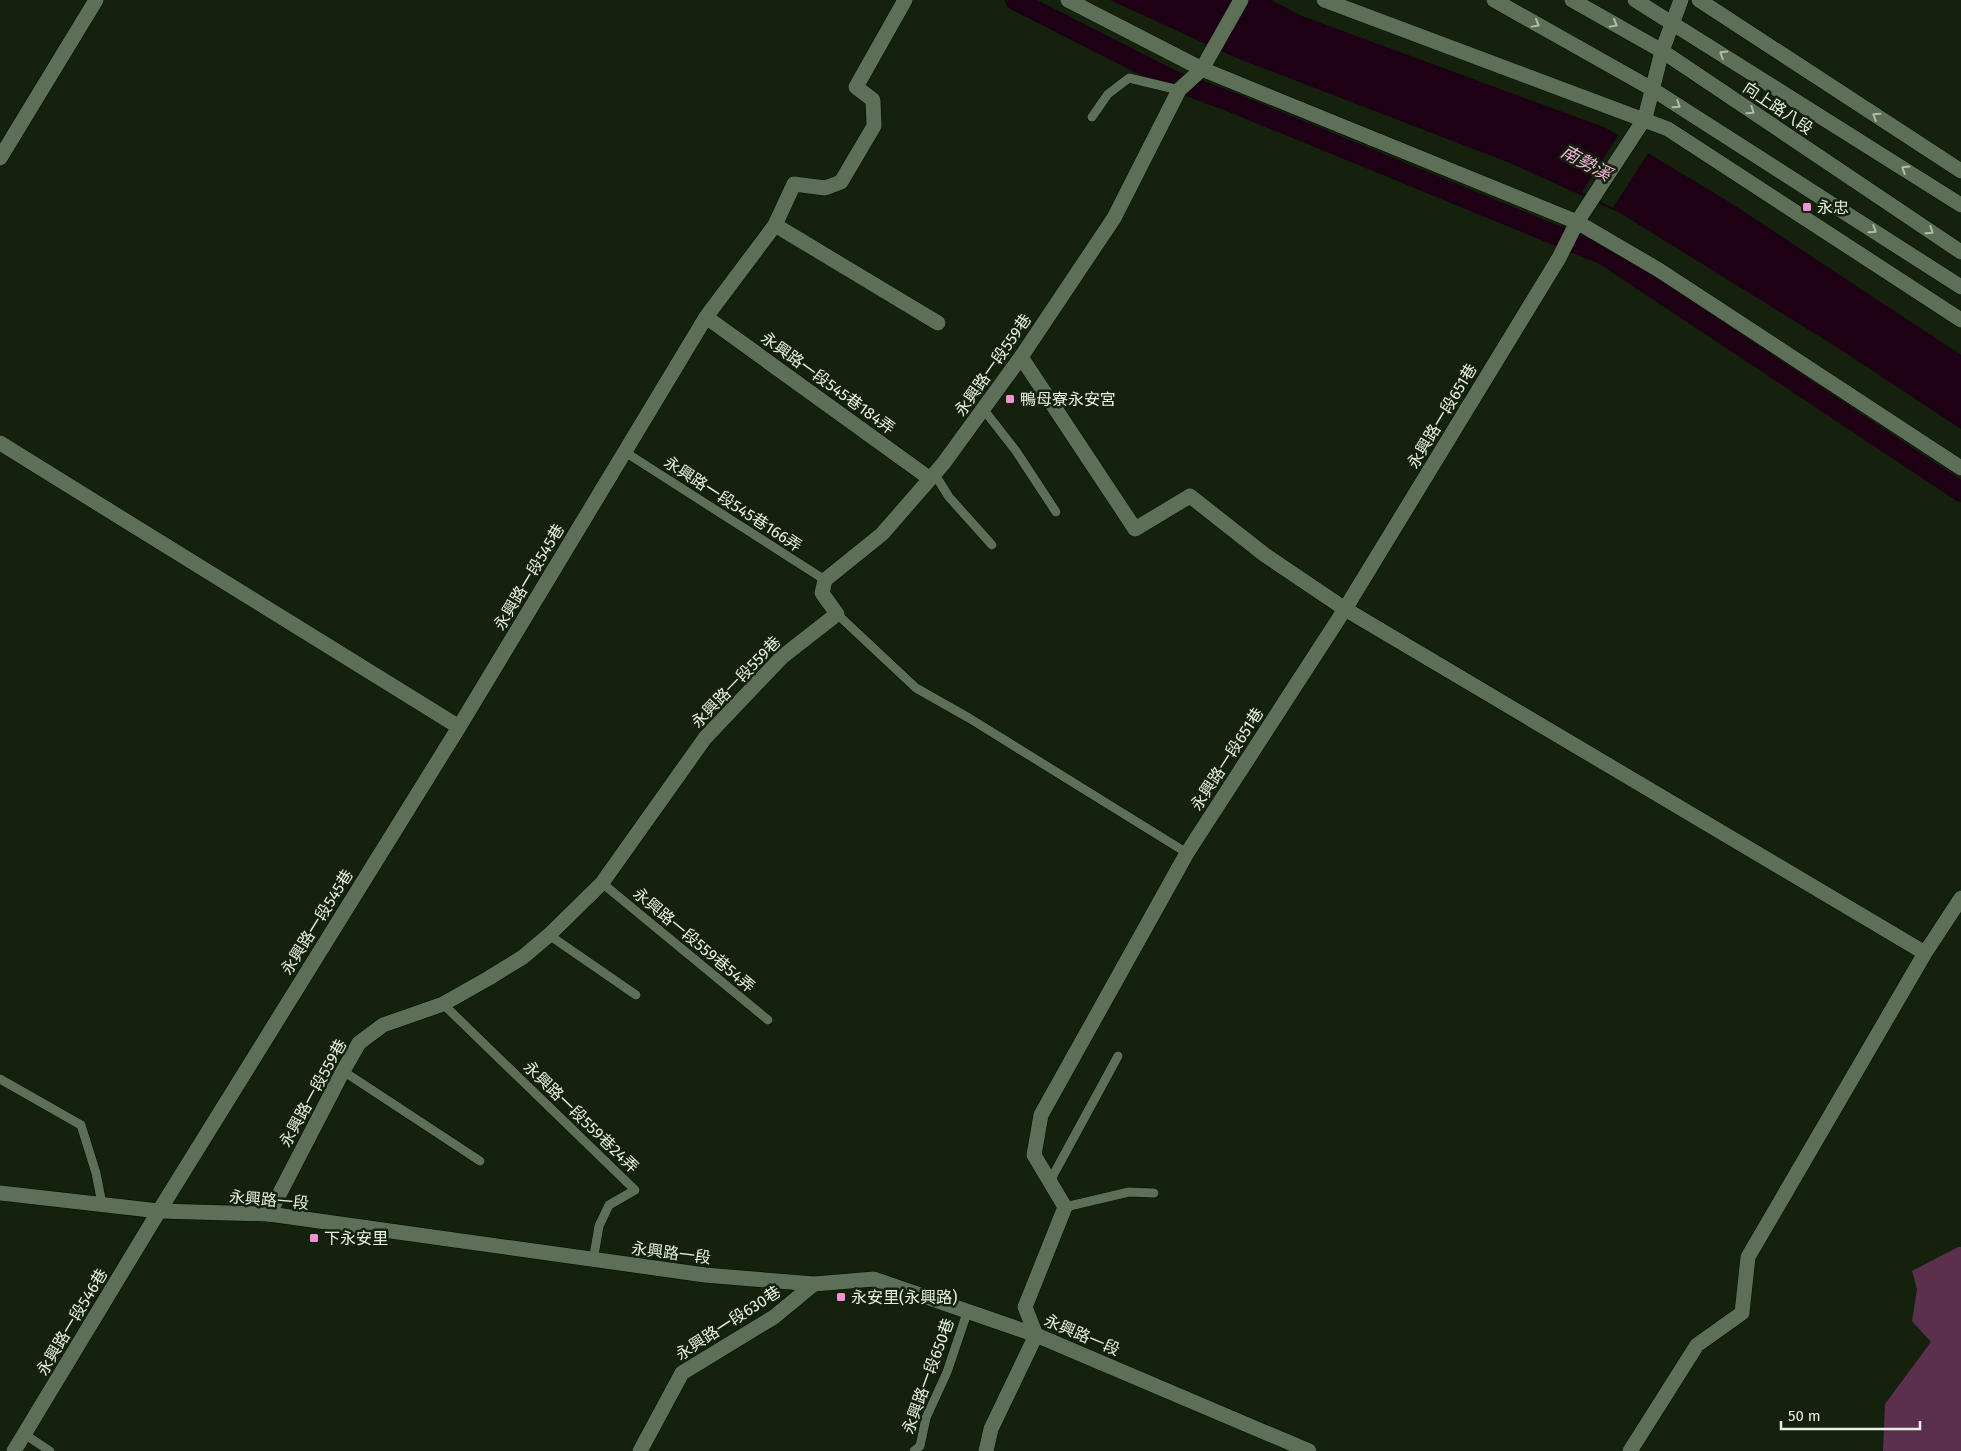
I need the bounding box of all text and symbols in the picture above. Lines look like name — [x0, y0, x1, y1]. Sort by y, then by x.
one-way arrow — [1531, 18, 1540, 28]
one-way arrow — [1609, 18, 1618, 28]
one-way arrow — [1720, 51, 1729, 61]
street label: 向上路八段 — [1740, 78, 1816, 138]
one-way arrow — [1671, 99, 1681, 108]
one-way arrow — [1746, 105, 1755, 114]
one-way arrow — [1873, 112, 1882, 122]
water label: 南勢溪 — [1557, 140, 1618, 187]
one-way arrow — [1901, 166, 1910, 176]
place label: 永忠 — [1817, 198, 1849, 217]
marker: 永忠 — [1801, 201, 1813, 213]
one-way arrow — [1867, 224, 1876, 234]
one-way arrow — [1924, 225, 1934, 234]
street label: 永興路一段559巷 — [951, 310, 1035, 420]
street label: 永興路一段545巷184弄 — [757, 328, 899, 438]
street label: 永興路一段651巷 — [1403, 360, 1481, 472]
place label: 鴨母寮永安宮 — [1020, 390, 1116, 409]
marker: 鴨母寮永安宮 — [1004, 393, 1016, 405]
street label: 永興路一段545巷166弄 — [661, 452, 805, 556]
street label: 永興路一段545巷 — [490, 521, 568, 633]
street label: 永興路一段559巷 — [687, 632, 785, 732]
street label: 永興路一段651巷 — [1187, 704, 1267, 814]
street label: 永興路一段545巷 — [277, 866, 357, 978]
street label: 永興路一段559巷54弄 — [629, 884, 759, 996]
street label: 永興路一段559巷 — [276, 1036, 350, 1150]
street label: 永興路一段559巷24弄 — [520, 1057, 642, 1177]
street label: 永興路一段 — [228, 1187, 310, 1213]
place label: 下永安里 — [324, 1229, 388, 1248]
marker: 下永安里 — [308, 1232, 320, 1244]
street label: 永興路一段 — [630, 1239, 712, 1267]
street label: 永興路一段546巷 — [33, 1265, 111, 1379]
street label: 永興路一段630巷 — [672, 1282, 784, 1364]
place label: 永安里(永興路) — [851, 1288, 957, 1307]
marker: 永安里(永興路) — [835, 1291, 847, 1303]
street label: 永興路一段 — [1041, 1311, 1123, 1359]
street label: 永興路一段650巷 — [898, 1316, 958, 1436]
scale bar — [1781, 1398, 1920, 1430]
text: 50 m — [1788, 1407, 1821, 1425]

